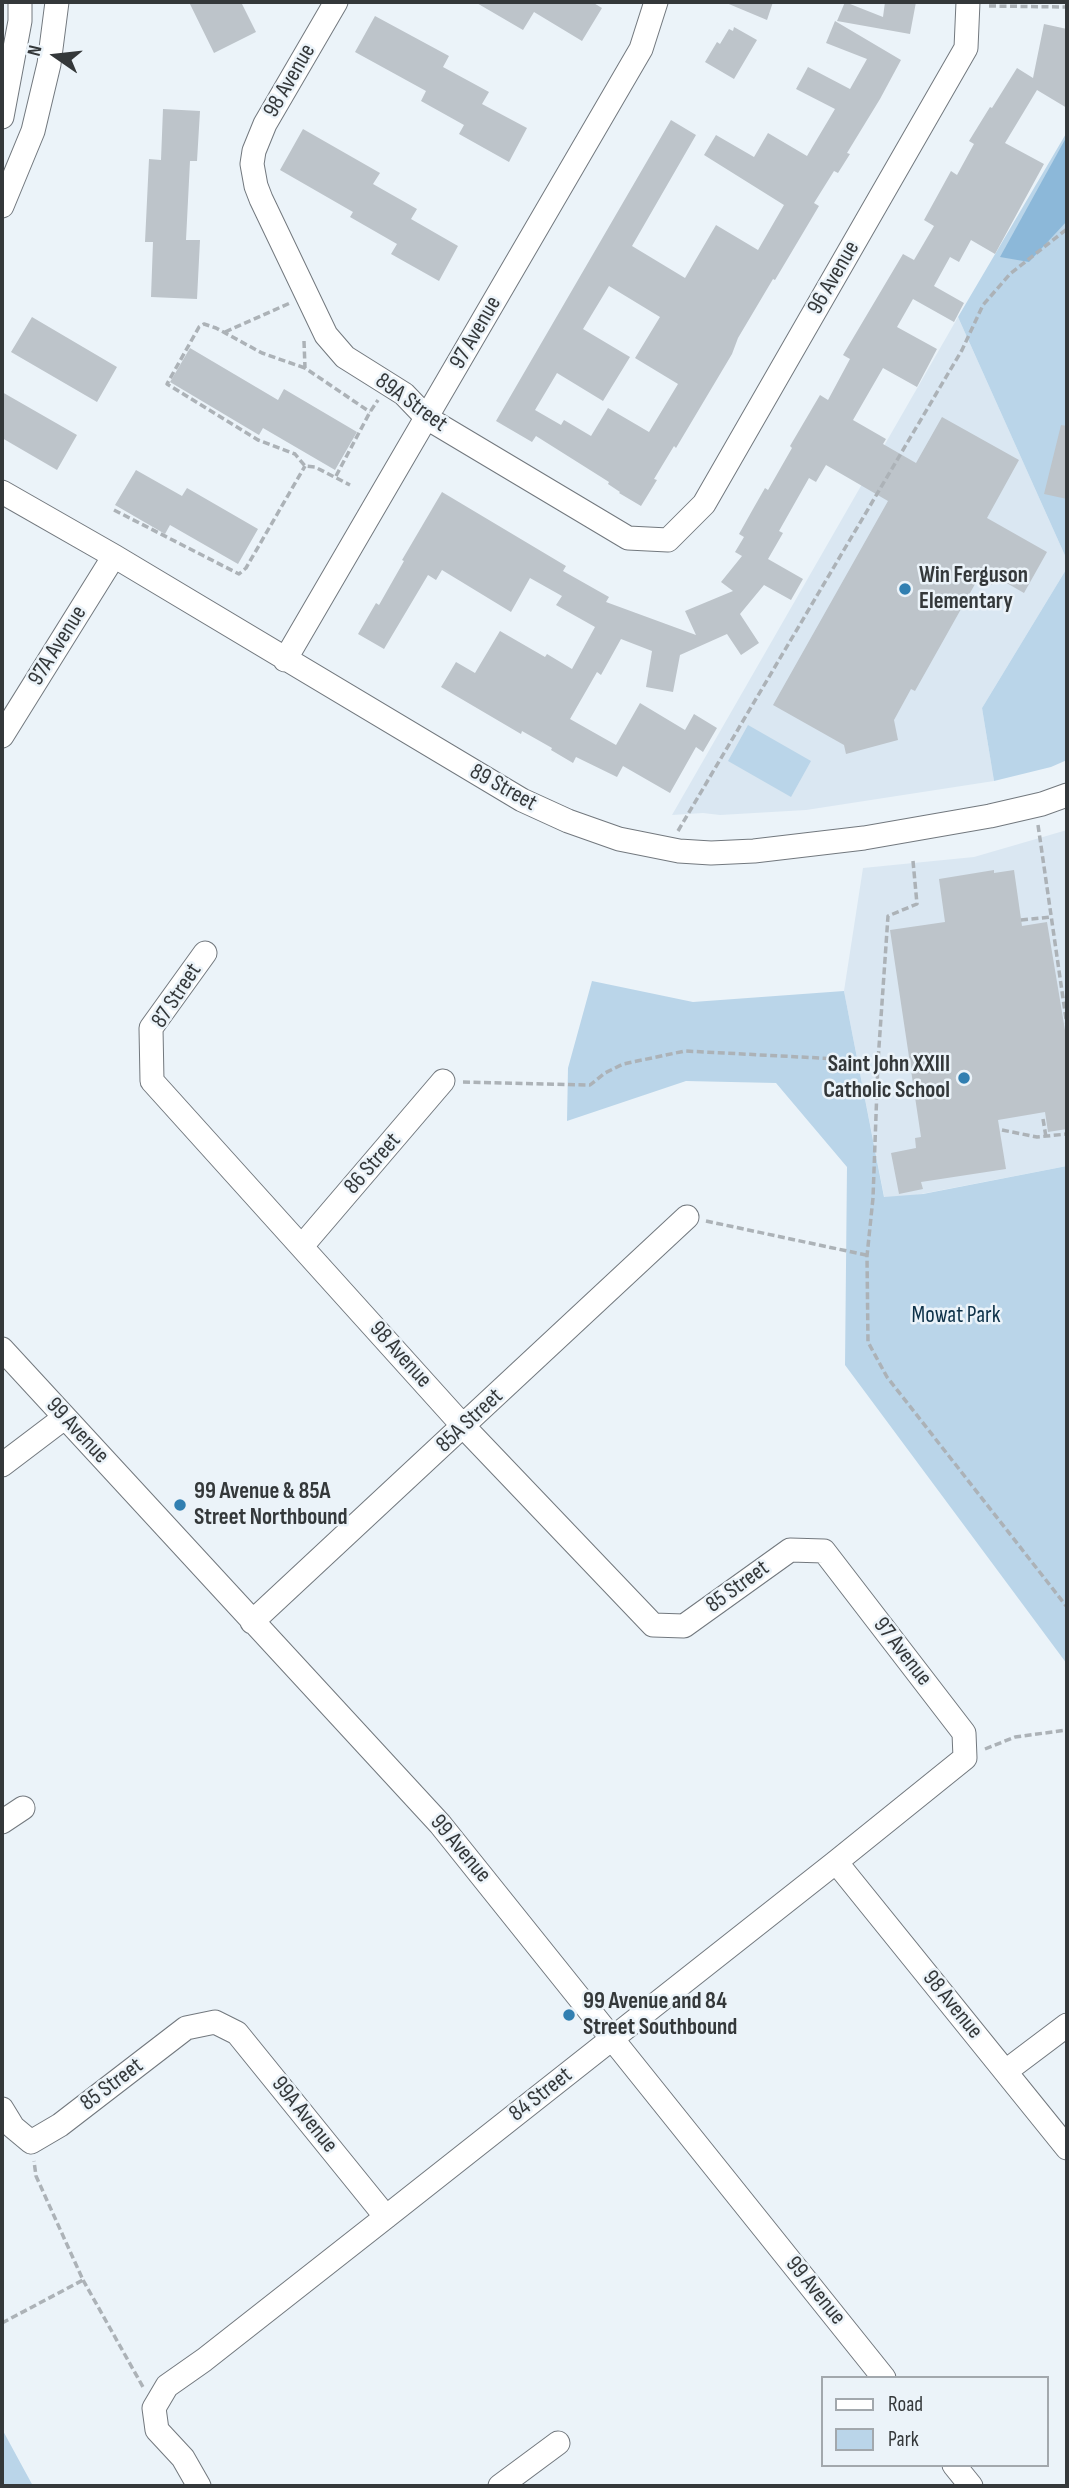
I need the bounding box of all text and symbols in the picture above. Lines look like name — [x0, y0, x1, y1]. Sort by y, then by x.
north arrow — [21, 21, 91, 91]
street label: 98 Avenue — [258, 39, 322, 123]
text: N — [23, 43, 48, 59]
street label: 96 Avenue — [802, 236, 866, 320]
street label: 97 Avenue — [444, 292, 508, 374]
street label: 89A Street — [370, 368, 452, 438]
place label: Win Ferguson Elementary — [919, 562, 1028, 616]
marker: Win Ferguson Elementary — [897, 581, 913, 597]
street label: 97A Avenue — [23, 601, 93, 691]
street label: 89 Street — [465, 758, 541, 818]
street label: 87 Street — [146, 959, 208, 1033]
place label: Saint John XXIII Catholic School — [823, 1051, 950, 1105]
marker: Saint John XXIII Catholic School — [956, 1070, 972, 1086]
street label: 86 Street — [339, 1128, 407, 1200]
park label: Mowat Park — [912, 1302, 1000, 1330]
street label: 98 Avenue — [363, 1316, 437, 1394]
street label: 85A Street — [431, 1383, 509, 1459]
street label: 99 Avenue — [40, 1392, 114, 1470]
place label: 99 Avenue & 85A Street Northbound — [194, 1478, 348, 1532]
marker: 99 Avenue & 85A Street Northbound — [172, 1497, 188, 1513]
street label: 85 Street — [701, 1555, 775, 1619]
street label: 97 Avenue — [867, 1612, 937, 1692]
street label: 99 Avenue — [424, 1809, 496, 1889]
street label: 98 Avenue — [916, 1965, 988, 2045]
place label: 99 Avenue and 84 Street Southbound — [583, 1988, 737, 2042]
marker: 99 Avenue and 84 Street Southbound — [561, 2007, 577, 2023]
street label: 85 Street — [75, 2052, 149, 2118]
street label: 84 Street — [504, 2062, 578, 2128]
street label: 99A Avenue — [265, 2071, 343, 2159]
street label: 99 Avenue — [779, 2251, 851, 2331]
legend — [820, 2376, 1048, 2467]
text: Road — [888, 2392, 923, 2417]
text: Park — [888, 2427, 919, 2452]

